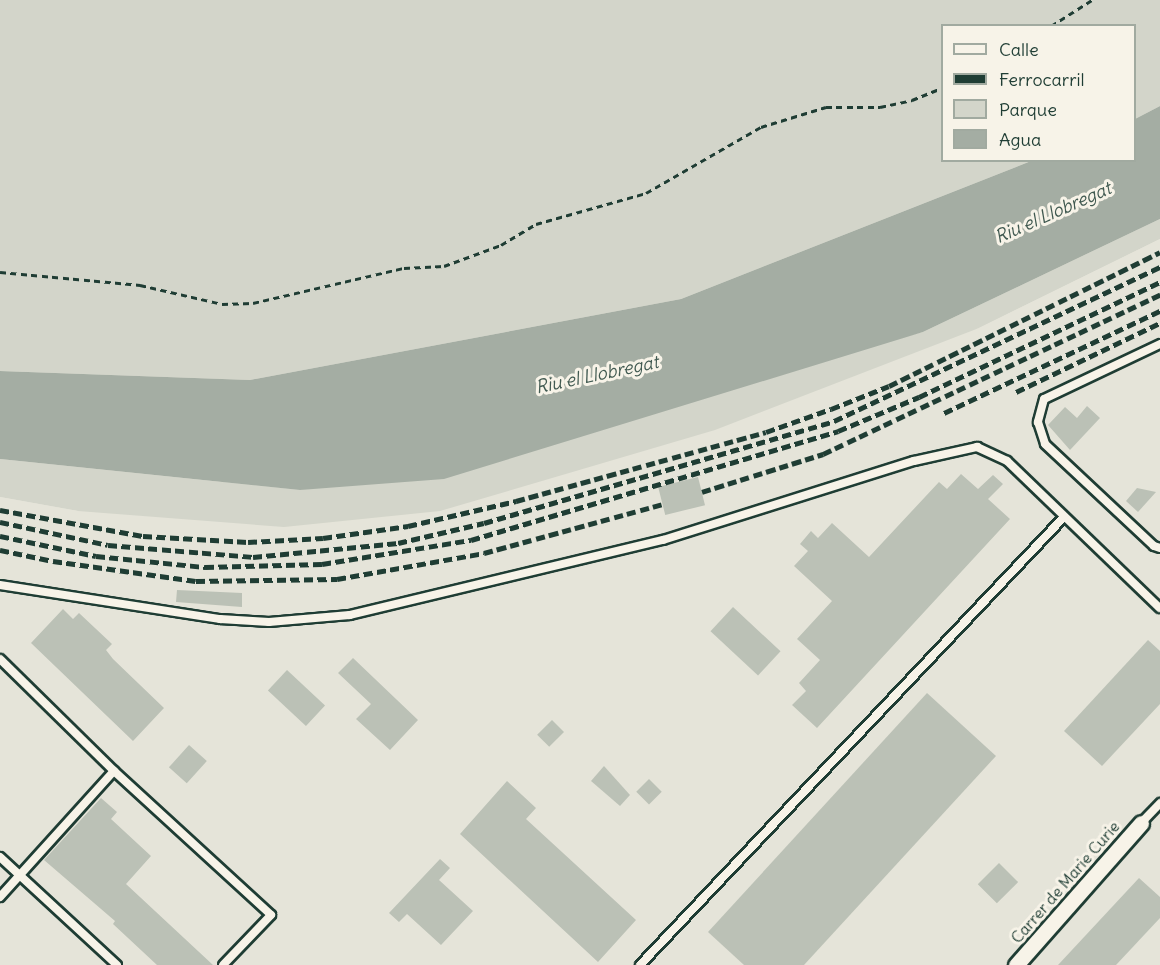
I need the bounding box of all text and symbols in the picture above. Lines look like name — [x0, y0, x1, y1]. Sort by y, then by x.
legend — [941, 24, 1136, 162]
text: Calle — [999, 38, 1039, 61]
text: Ferrocarril — [999, 68, 1085, 91]
text: Parque — [999, 98, 1057, 121]
text: Agua — [999, 128, 1041, 151]
water label: Riu el Llobregat — [991, 178, 1115, 248]
water label: Riu el Llobregat — [534, 351, 660, 399]
street label: Carrer de Marie Curie — [1007, 817, 1123, 947]

